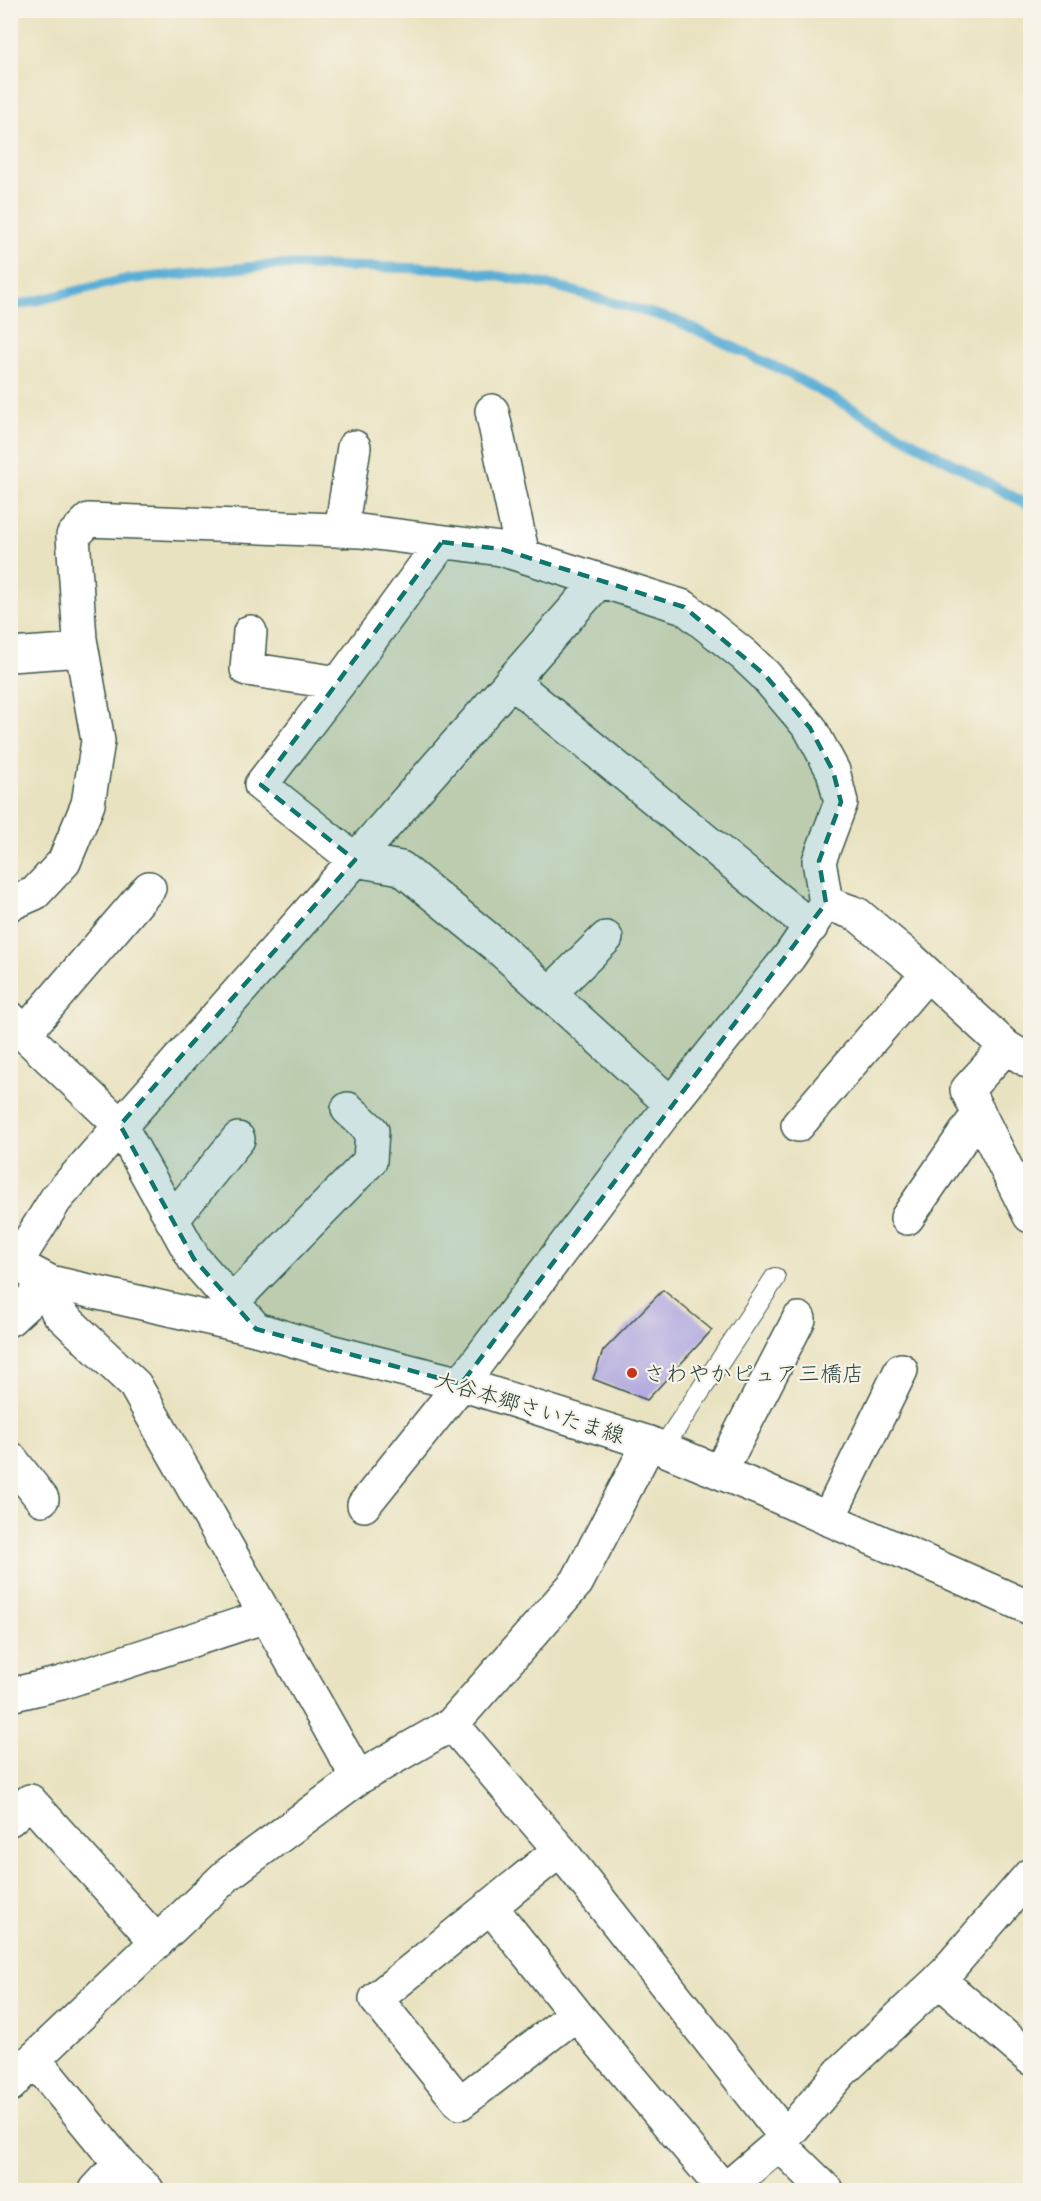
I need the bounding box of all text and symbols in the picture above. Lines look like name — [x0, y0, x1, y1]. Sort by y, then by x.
place label: さわやかピュア三橋店 — [644, 1363, 864, 1390]
marker: さわやかピュア三橋店 — [625, 1366, 639, 1380]
street label: 大谷本郷さいたま線 — [431, 1369, 627, 1452]

